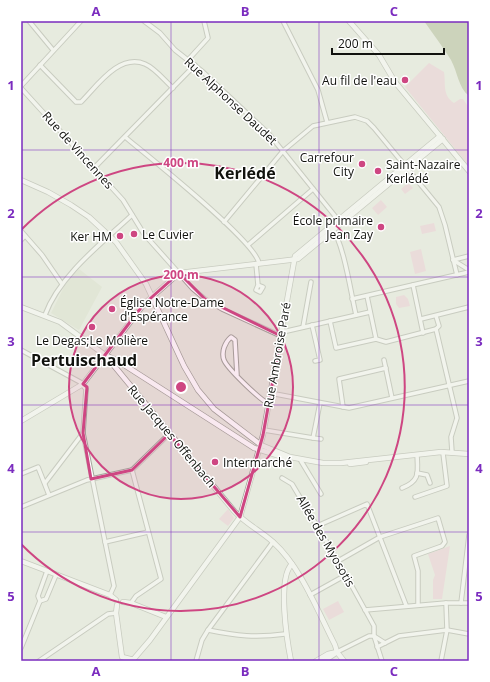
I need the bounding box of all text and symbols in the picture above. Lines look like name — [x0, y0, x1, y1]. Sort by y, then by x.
text: A — [92, 2, 101, 20]
text: B — [241, 2, 250, 20]
text: C — [390, 2, 398, 20]
scale bar — [332, 30, 444, 56]
text: 200 m — [338, 35, 373, 52]
street label: Rue Alphonse Daudet — [181, 53, 281, 149]
place label: Au fil de l'eau — [322, 72, 397, 89]
marker: Au fil de l'eau — [400, 75, 410, 85]
text: 1 — [7, 76, 15, 94]
text: 1 — [475, 76, 483, 94]
street label: Rue de Vincennes — [39, 108, 118, 193]
place label: Carrefour City — [300, 149, 355, 180]
text: 400 m — [163, 154, 199, 171]
place label: Saint-Nazaire Kerlédé — [386, 156, 461, 187]
marker: Carrefour City — [357, 159, 367, 169]
district label: Kerlédé — [214, 162, 276, 184]
marker: Saint-Nazaire Kerlédé — [373, 166, 383, 176]
text: 2 — [7, 204, 15, 222]
text: 2 — [475, 204, 483, 222]
place label: École primaire Jean Zay — [293, 212, 374, 243]
marker: École primaire Jean Zay — [376, 222, 386, 232]
place label: Le Cuvier — [142, 226, 194, 243]
place label: Ker HM — [70, 228, 112, 245]
marker: Le Cuvier — [129, 229, 139, 239]
marker: Ker HM — [115, 231, 125, 241]
text: 200 m — [163, 266, 199, 283]
place label: Église Notre-Dame d'Espérance — [120, 294, 224, 325]
street label: Rue Ambroise Paré — [259, 301, 295, 409]
marker: Église Notre-Dame d'Espérance — [107, 304, 117, 314]
marker: Le Degas;Le Molière — [87, 322, 97, 332]
text: 3 — [7, 332, 15, 350]
place label: Le Degas;Le Molière — [36, 332, 148, 349]
text: 3 — [475, 332, 483, 350]
district label: Pertuischaud — [31, 349, 137, 371]
centre of rings — [174, 380, 188, 394]
street label: Rue Jacques Offenbach — [124, 381, 220, 491]
place label: Intermarché — [223, 454, 292, 471]
marker: Intermarché — [210, 457, 220, 467]
text: 4 — [7, 459, 15, 477]
text: 4 — [475, 459, 483, 477]
street label: Allée des Myosotis — [293, 492, 359, 590]
text: 5 — [7, 587, 15, 605]
text: 5 — [475, 587, 483, 605]
text: A — [92, 662, 101, 680]
text: B — [241, 662, 250, 680]
text: C — [390, 662, 398, 680]

